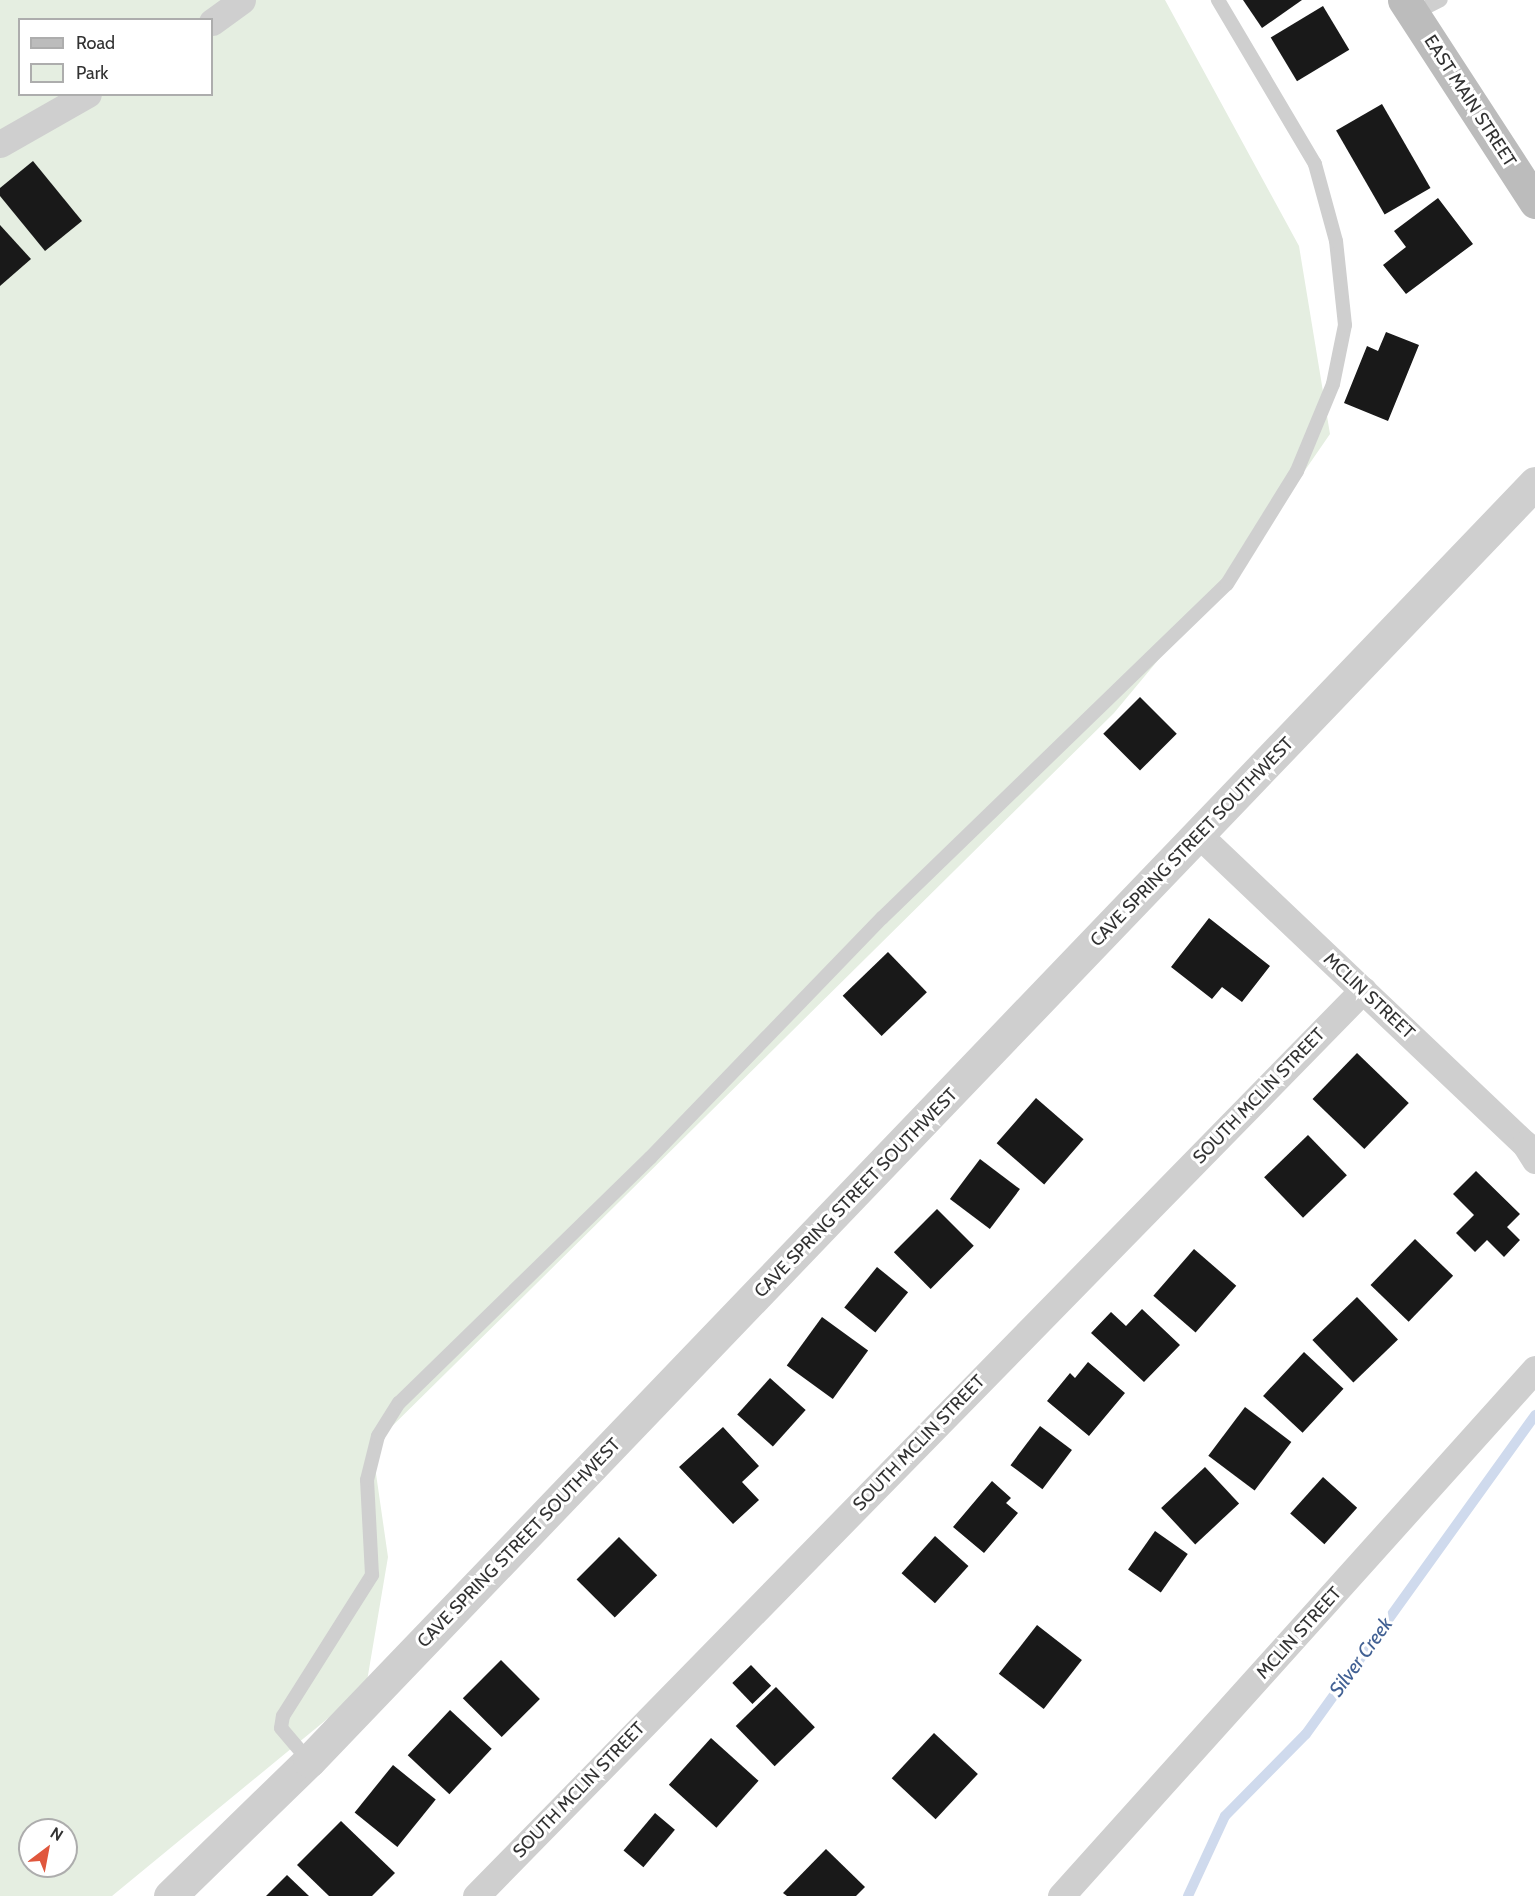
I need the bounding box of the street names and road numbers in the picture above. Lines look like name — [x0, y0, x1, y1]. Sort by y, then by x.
street label: EAST MAIN STREET — [1419, 31, 1521, 171]
street label: CAVE SPRING STREET SOUTHWEST — [1086, 733, 1298, 951]
street label: MCLIN STREET — [1319, 948, 1419, 1044]
street label: SOUTH MCLIN STREET — [1189, 1024, 1329, 1168]
street label: CAVE SPRING STREET SOUTHWEST — [750, 1084, 962, 1302]
street label: SOUTH MCLIN STREET — [849, 1371, 989, 1515]
street label: CAVE SPRING STREET SOUTHWEST — [413, 1434, 625, 1652]
street label: MCLIN STREET — [1252, 1583, 1346, 1683]
street label: SOUTH MCLIN STREET — [509, 1718, 649, 1862]

